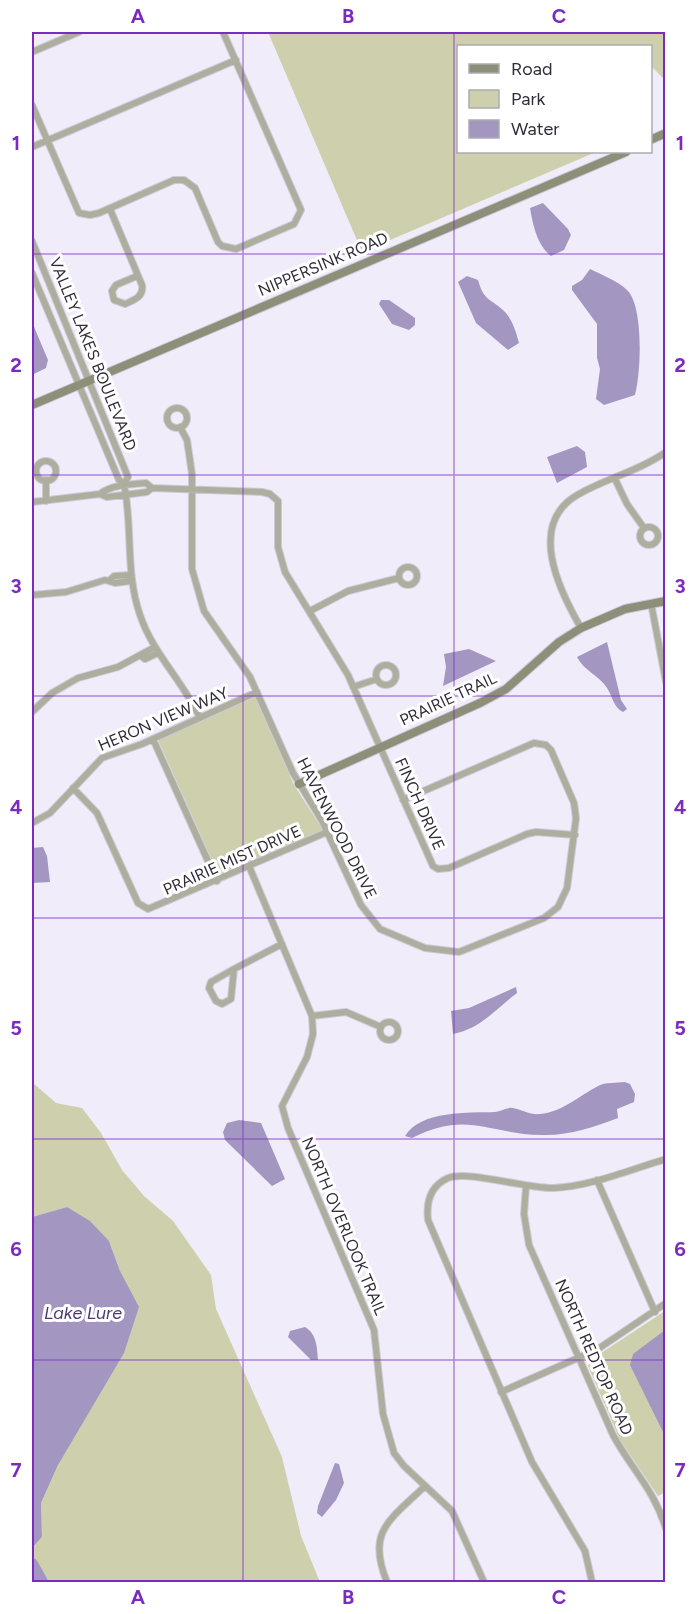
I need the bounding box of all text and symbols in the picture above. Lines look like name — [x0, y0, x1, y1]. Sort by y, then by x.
text: A — [131, 4, 146, 28]
text: B — [342, 4, 354, 28]
text: C — [552, 4, 566, 28]
legend — [457, 45, 652, 153]
text: Road — [511, 58, 552, 80]
text: Park — [511, 88, 546, 110]
text: Water — [511, 118, 559, 140]
text: 1 — [12, 131, 20, 155]
text: 1 — [676, 131, 684, 155]
street label: NIPPERSINK ROAD — [255, 228, 391, 300]
street label: VALLEY LAKES BOULEVARD — [45, 255, 141, 453]
text: 2 — [10, 353, 22, 377]
text: 2 — [674, 353, 686, 377]
text: 3 — [10, 574, 22, 598]
text: 3 — [674, 574, 686, 598]
street label: PRAIRIE TRAIL — [397, 668, 500, 730]
street label: HERON VIEW WAY — [95, 683, 231, 755]
street label: HAVENWOOD DRIVE — [293, 754, 381, 902]
street label: FINCH DRIVE — [391, 755, 449, 853]
text: 4 — [10, 795, 23, 819]
text: 4 — [674, 795, 687, 819]
street label: PRAIRIE MIST DRIVE — [160, 821, 304, 899]
text: 5 — [10, 1016, 22, 1040]
text: 5 — [674, 1016, 686, 1040]
street label: NORTH OVERLOOK TRAIL — [298, 1134, 390, 1318]
text: 6 — [10, 1237, 22, 1261]
text: 6 — [674, 1237, 686, 1261]
street label: NORTH REDTOP ROAD — [551, 1276, 637, 1438]
water label: Lake Lure — [44, 1302, 122, 1324]
text: 7 — [10, 1458, 22, 1482]
text: 7 — [674, 1458, 686, 1482]
text: A — [131, 1585, 146, 1609]
text: B — [342, 1585, 354, 1609]
text: C — [552, 1585, 566, 1609]

